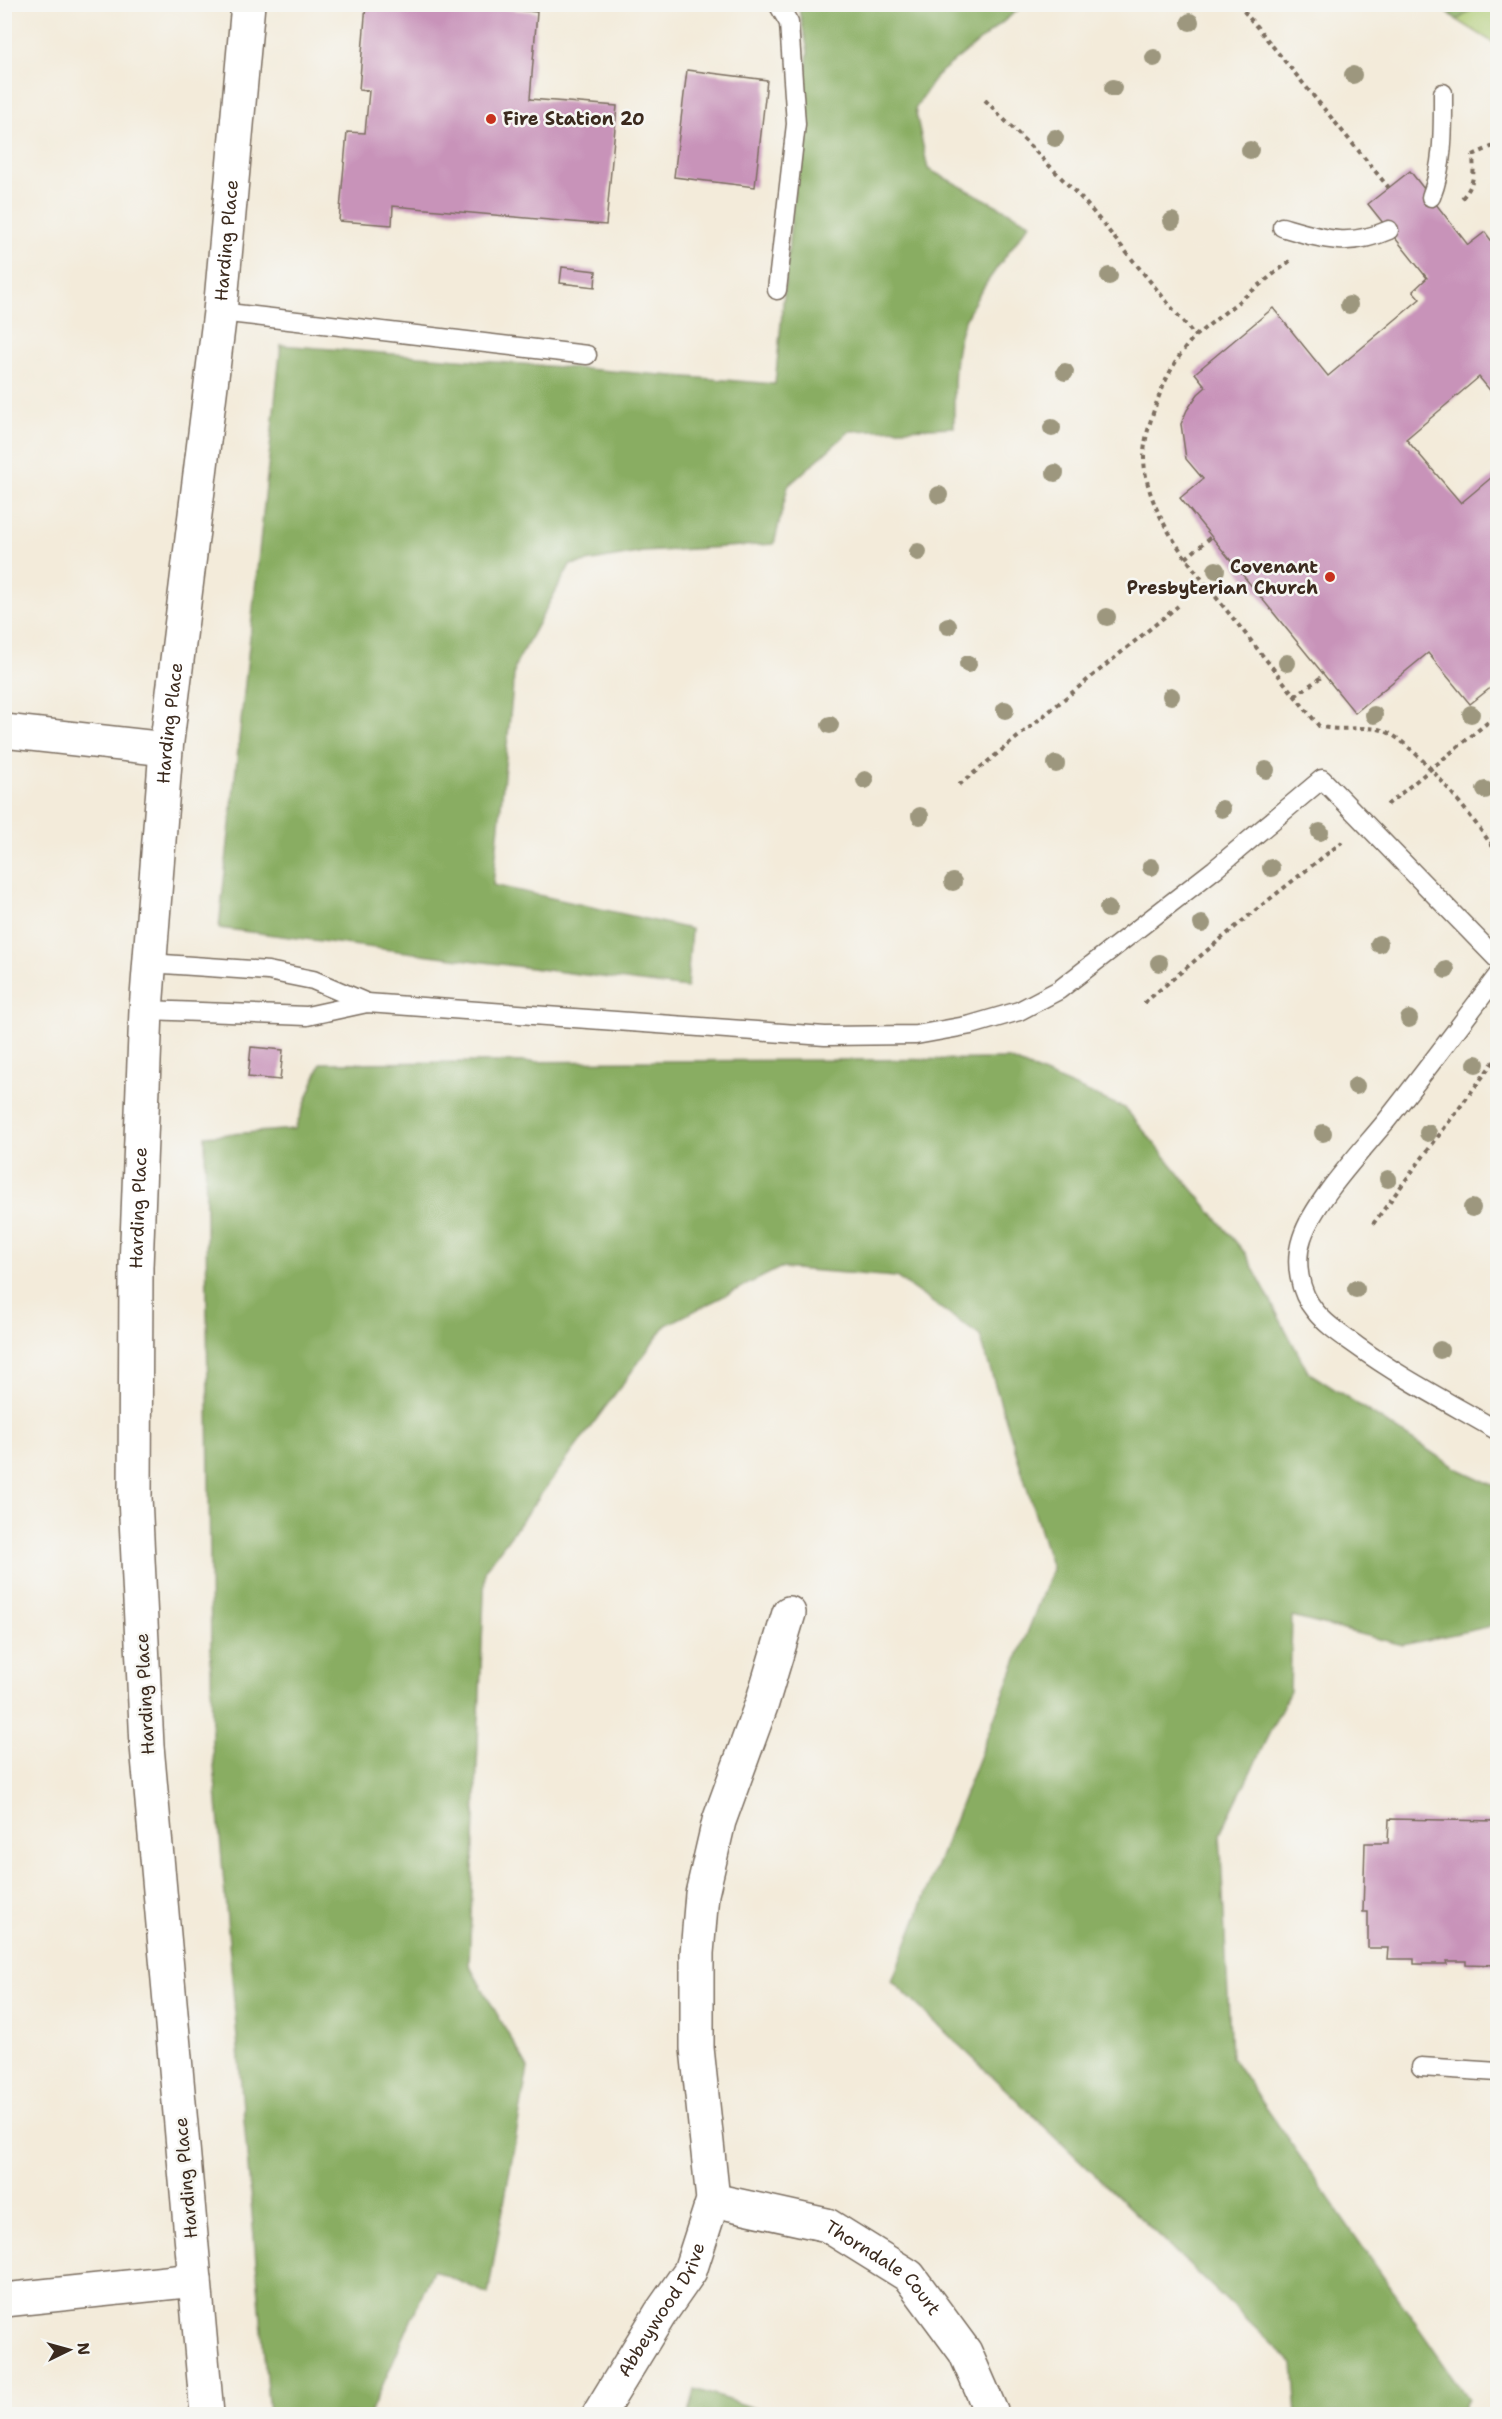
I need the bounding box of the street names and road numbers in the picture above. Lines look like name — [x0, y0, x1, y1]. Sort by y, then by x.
street label: Harding Place — [209, 179, 244, 302]
street label: Harding Place — [151, 661, 189, 785]
street label: Harding Place — [124, 1147, 153, 1269]
street label: Harding Place — [130, 1633, 160, 1755]
street label: Harding Place — [169, 2116, 203, 2240]
street label: Thorndale Court — [821, 2215, 946, 2320]
street label: Abbeywood Drive — [612, 2239, 710, 2382]

